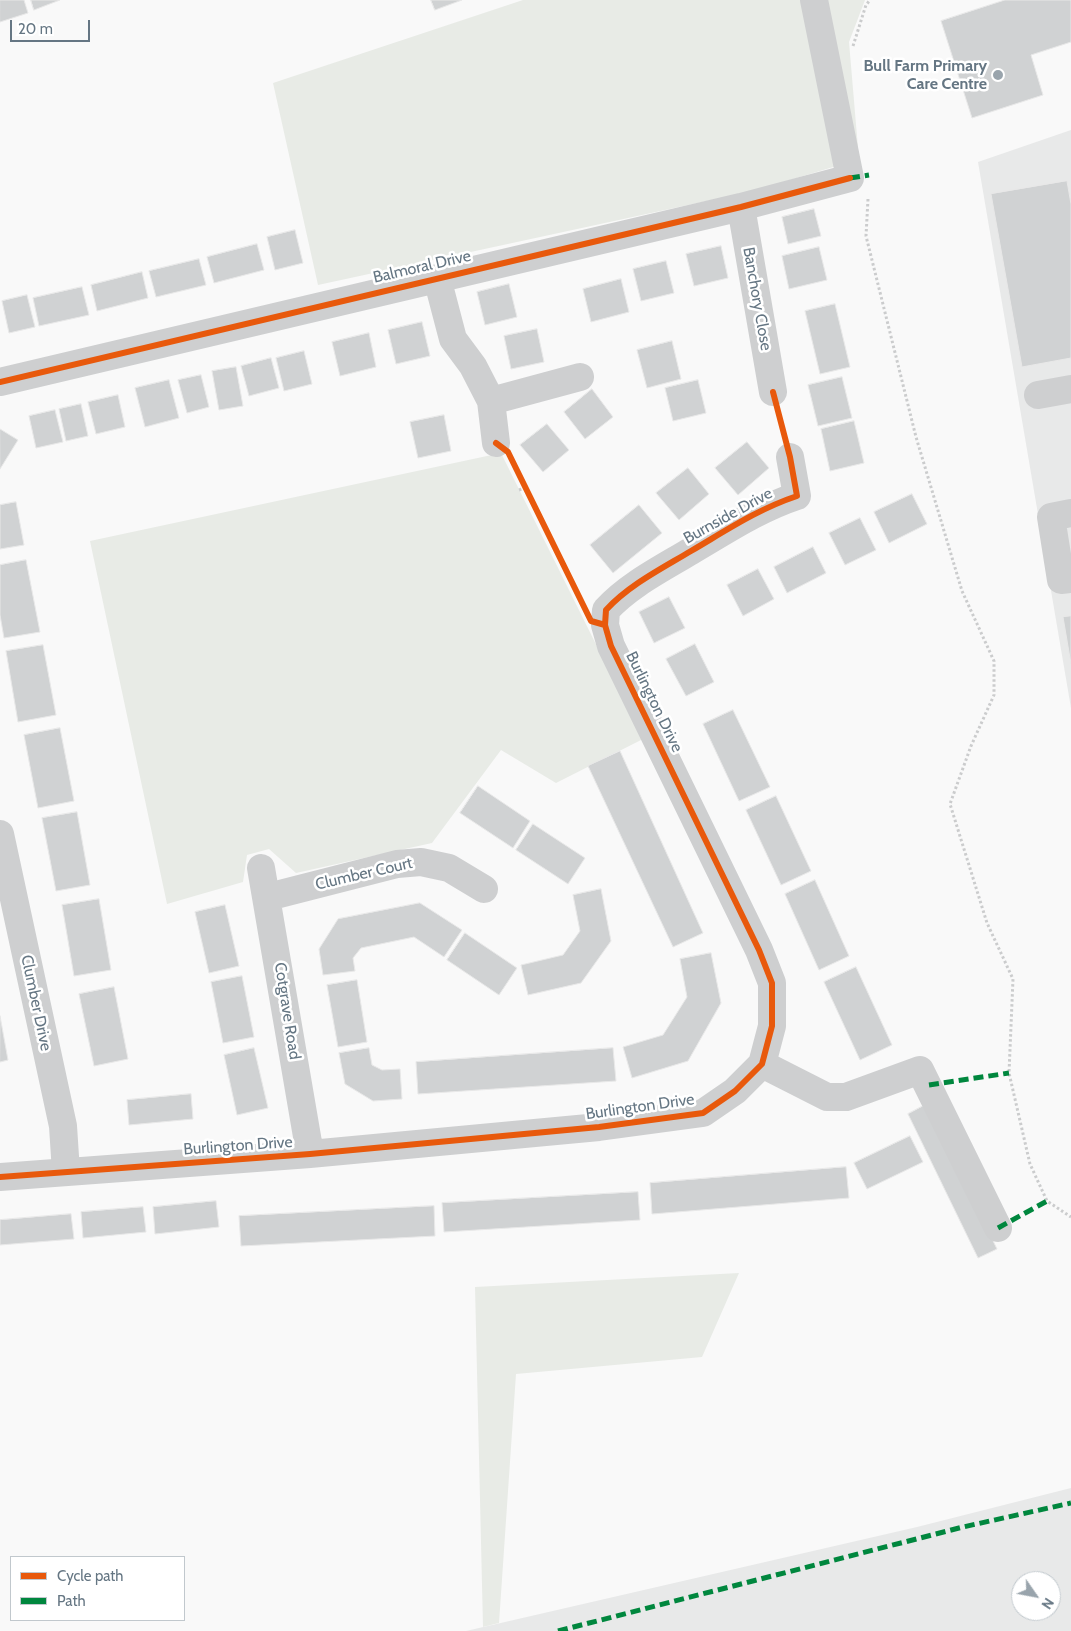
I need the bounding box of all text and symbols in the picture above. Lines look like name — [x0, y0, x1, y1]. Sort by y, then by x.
scale bar — [12, 10, 92, 42]
text: 20 m — [18, 20, 53, 38]
place label: Bull Farm Primary Care Centre — [863, 56, 987, 94]
marker: Bull Farm Primary Care Centre — [991, 68, 1005, 82]
street label: Balmoral Drive — [371, 246, 473, 288]
street label: Banchory Close — [738, 246, 776, 352]
street label: Burnside Drive — [680, 484, 776, 548]
street label: Burlington Drive — [621, 649, 687, 755]
street label: Clumber Court — [314, 854, 414, 894]
street label: Clumber Drive — [16, 953, 56, 1053]
street label: Cotgrave Road — [270, 961, 304, 1061]
street label: Burlington Drive — [584, 1090, 696, 1124]
street label: Burlington Drive — [183, 1133, 293, 1159]
legend — [10, 1556, 185, 1621]
text: Cycle path — [57, 1567, 123, 1585]
north arrow — [1011, 1571, 1061, 1621]
text: Path — [57, 1592, 86, 1610]
text: N — [1037, 1595, 1058, 1613]

